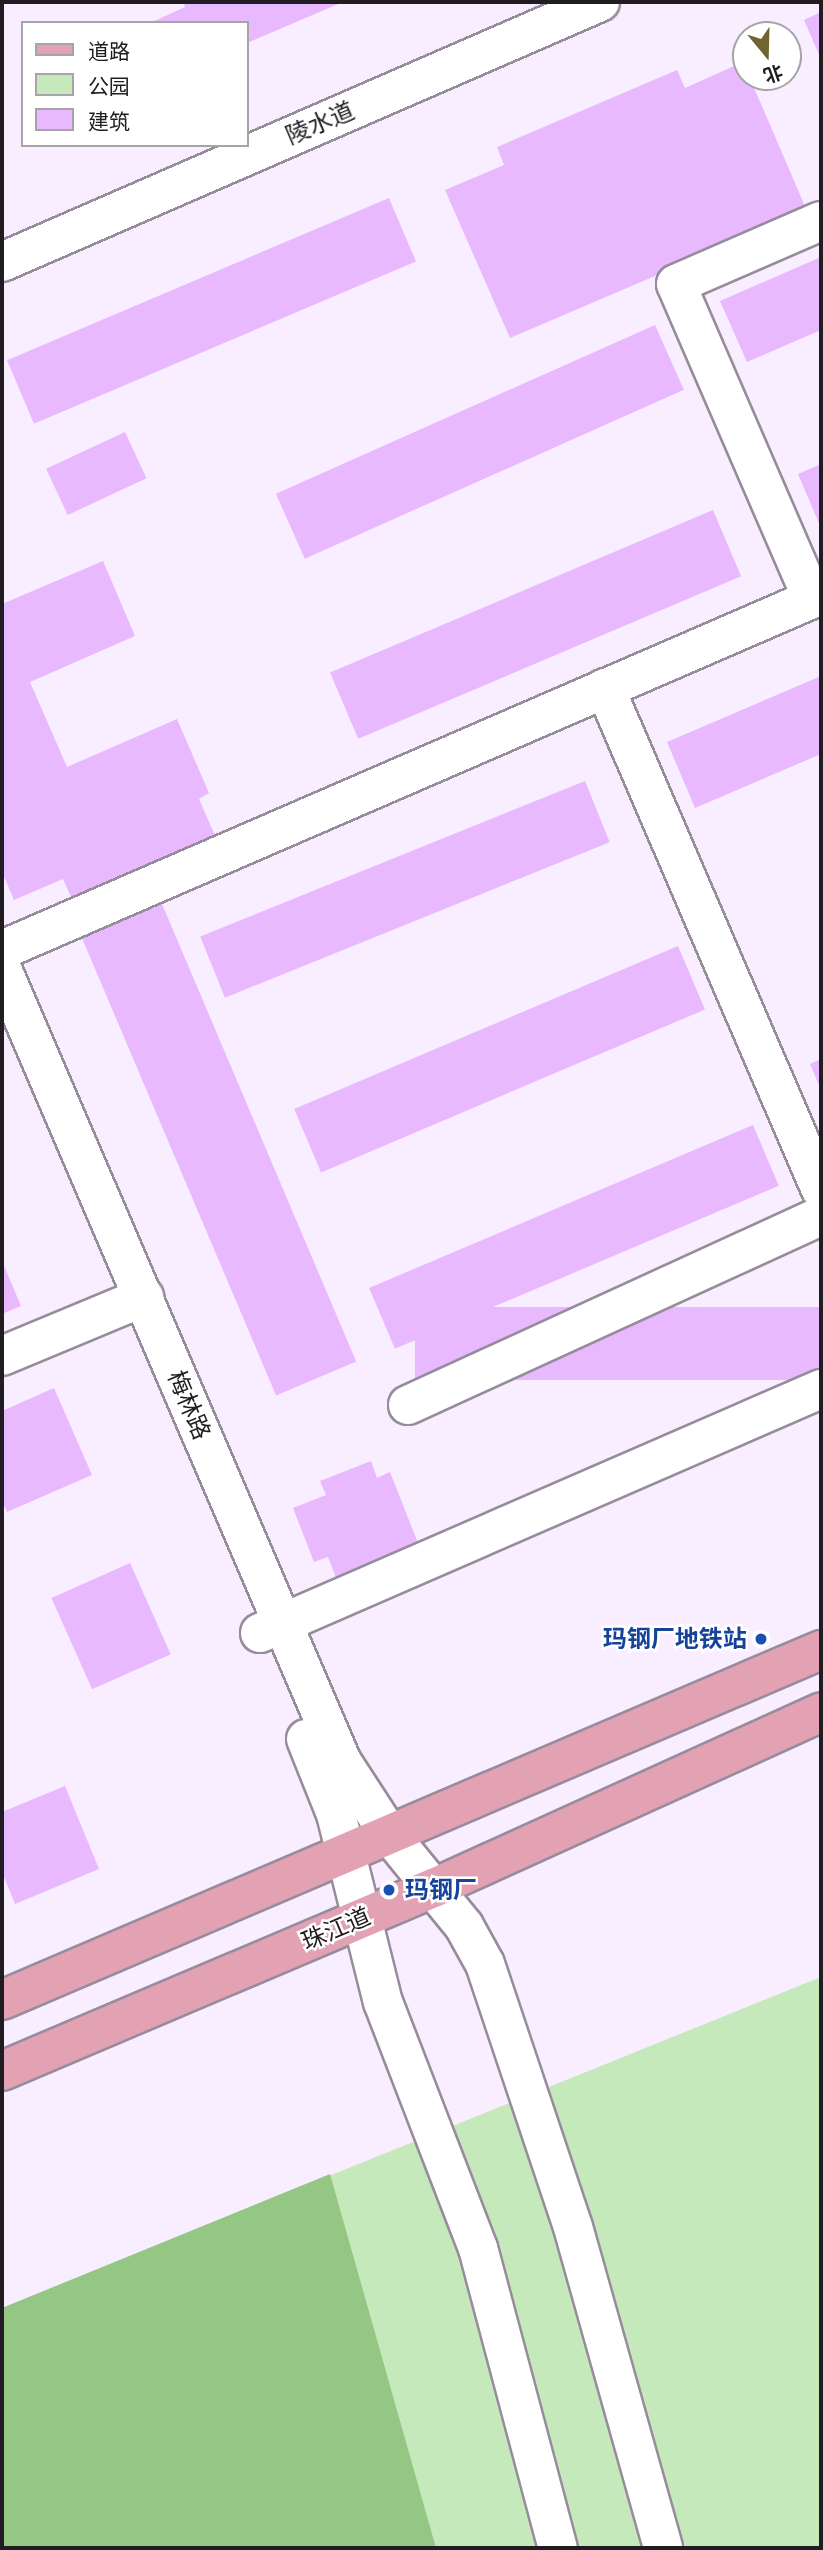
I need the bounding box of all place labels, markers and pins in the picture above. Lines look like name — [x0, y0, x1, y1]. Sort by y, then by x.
place label: 玛钢厂地铁站 — [603, 1625, 747, 1653]
marker: 玛钢厂地铁站 — [753, 1631, 769, 1647]
place label: 玛钢厂 — [405, 1876, 477, 1904]
marker: 玛钢厂 — [379, 1880, 399, 1900]

